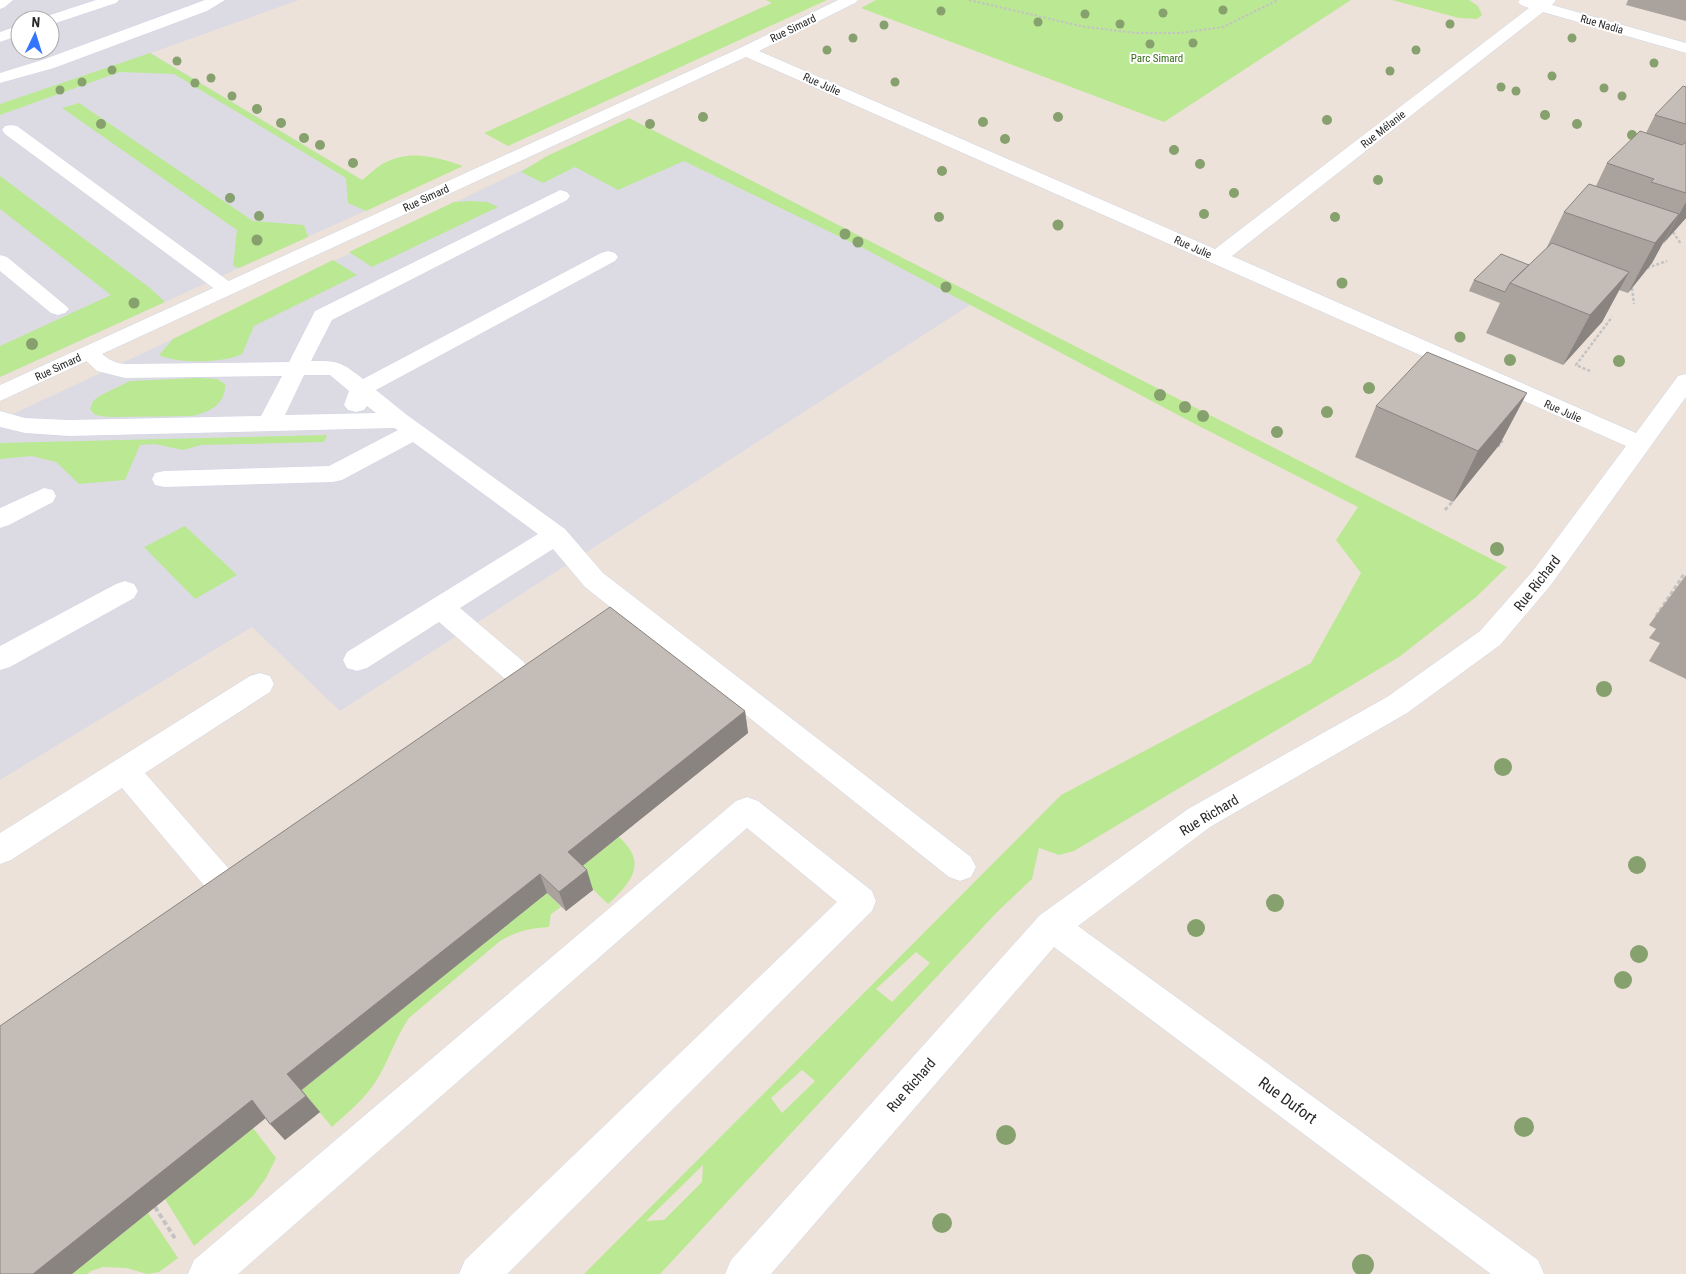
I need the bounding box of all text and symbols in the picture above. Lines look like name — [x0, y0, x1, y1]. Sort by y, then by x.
north arrow — [10, 10, 60, 60]
street label: Rue Simard — [768, 12, 818, 45]
street label: Rue Nadia — [1579, 12, 1625, 37]
text: N — [31, 14, 41, 30]
park label: Parc Simard — [1131, 52, 1183, 65]
street label: Rue Julie — [801, 70, 843, 98]
street label: Rue Mélanie — [1358, 108, 1408, 151]
street label: Rue Simard — [401, 182, 451, 215]
street label: Rue Julie — [1172, 233, 1214, 261]
street label: Rue Simard — [33, 351, 83, 384]
street label: Rue Julie — [1542, 397, 1584, 425]
street label: Rue Richard — [1510, 552, 1564, 614]
street label: Rue Richard — [1177, 791, 1241, 839]
street label: Rue Richard — [883, 1055, 939, 1115]
street label: Rue Dufort — [1255, 1073, 1321, 1128]

